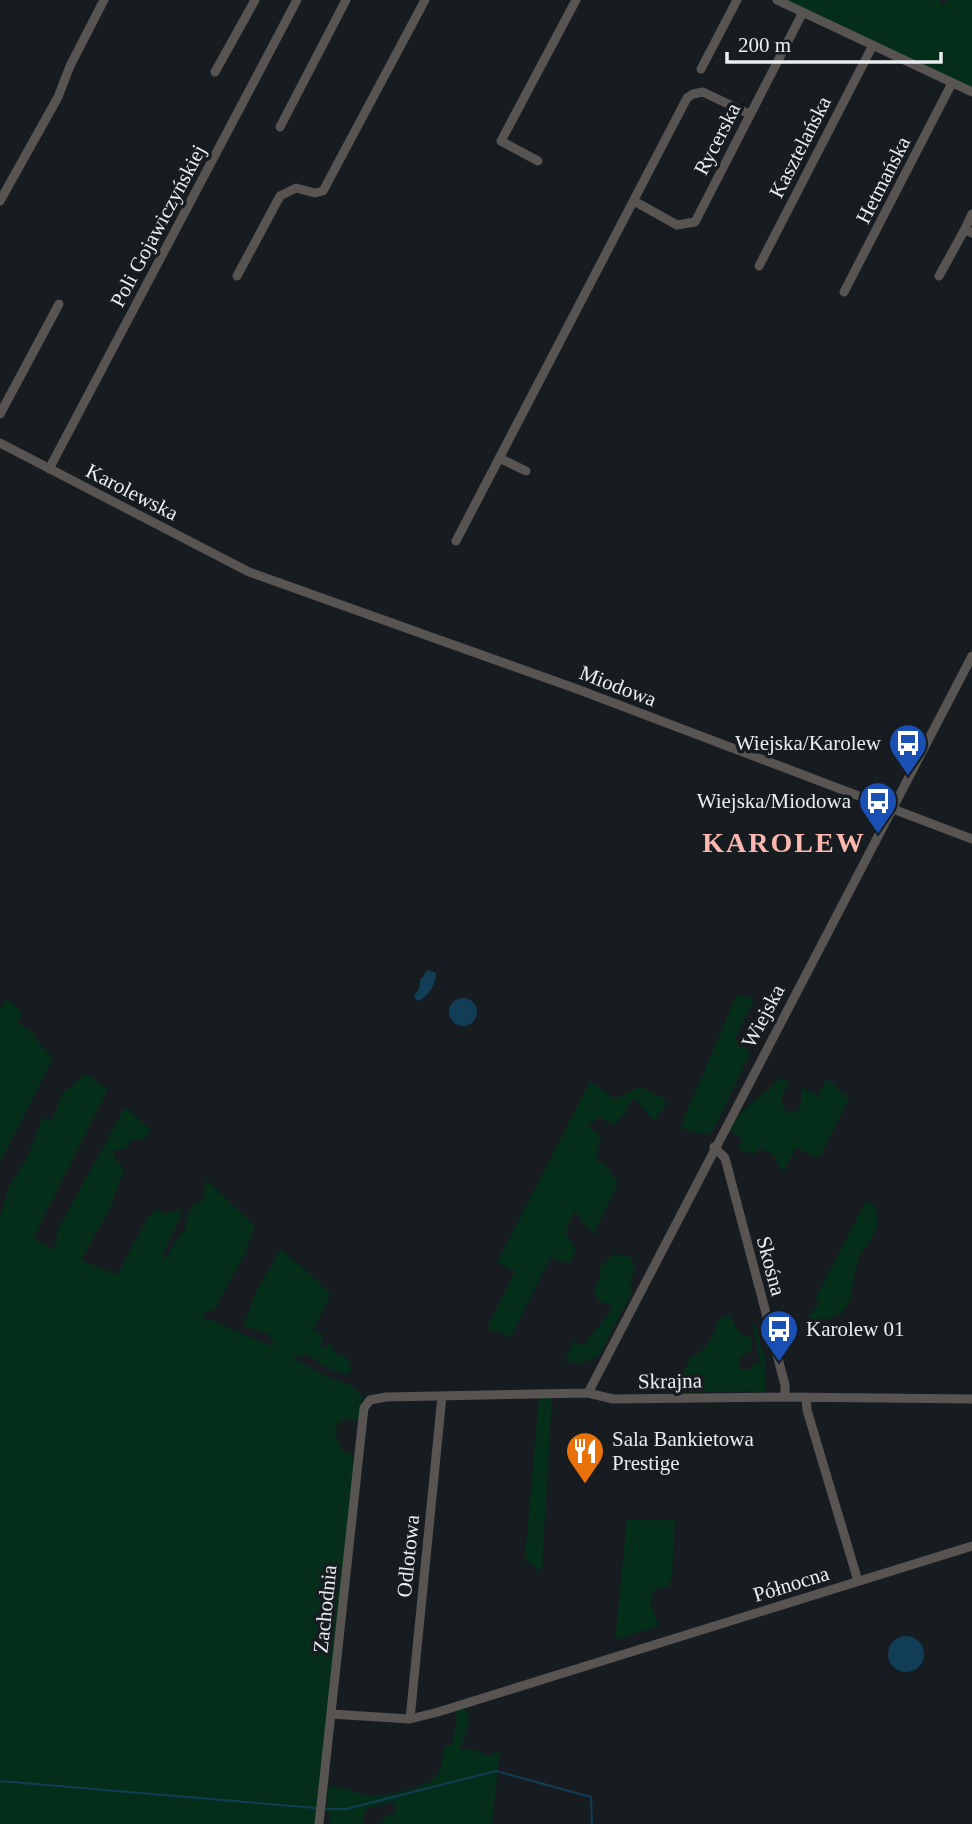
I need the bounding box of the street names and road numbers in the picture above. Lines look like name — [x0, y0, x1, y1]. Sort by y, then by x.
street label: Kasztelańska — [764, 92, 836, 202]
street label: Rycerska — [689, 99, 746, 179]
street label: Hetmańska — [851, 132, 915, 228]
street label: Poli Gojawiczyńskiej — [105, 141, 211, 311]
street label: Karolewska — [82, 459, 183, 526]
street label: Miodowa — [576, 660, 661, 712]
street label: Wiejska — [736, 980, 790, 1052]
street label: Skośna — [752, 1234, 791, 1299]
street label: Skrajna — [638, 1368, 703, 1394]
street label: Odlotowa — [392, 1513, 424, 1598]
street label: Północna — [750, 1561, 833, 1607]
street label: Zachodnia — [308, 1563, 342, 1654]

